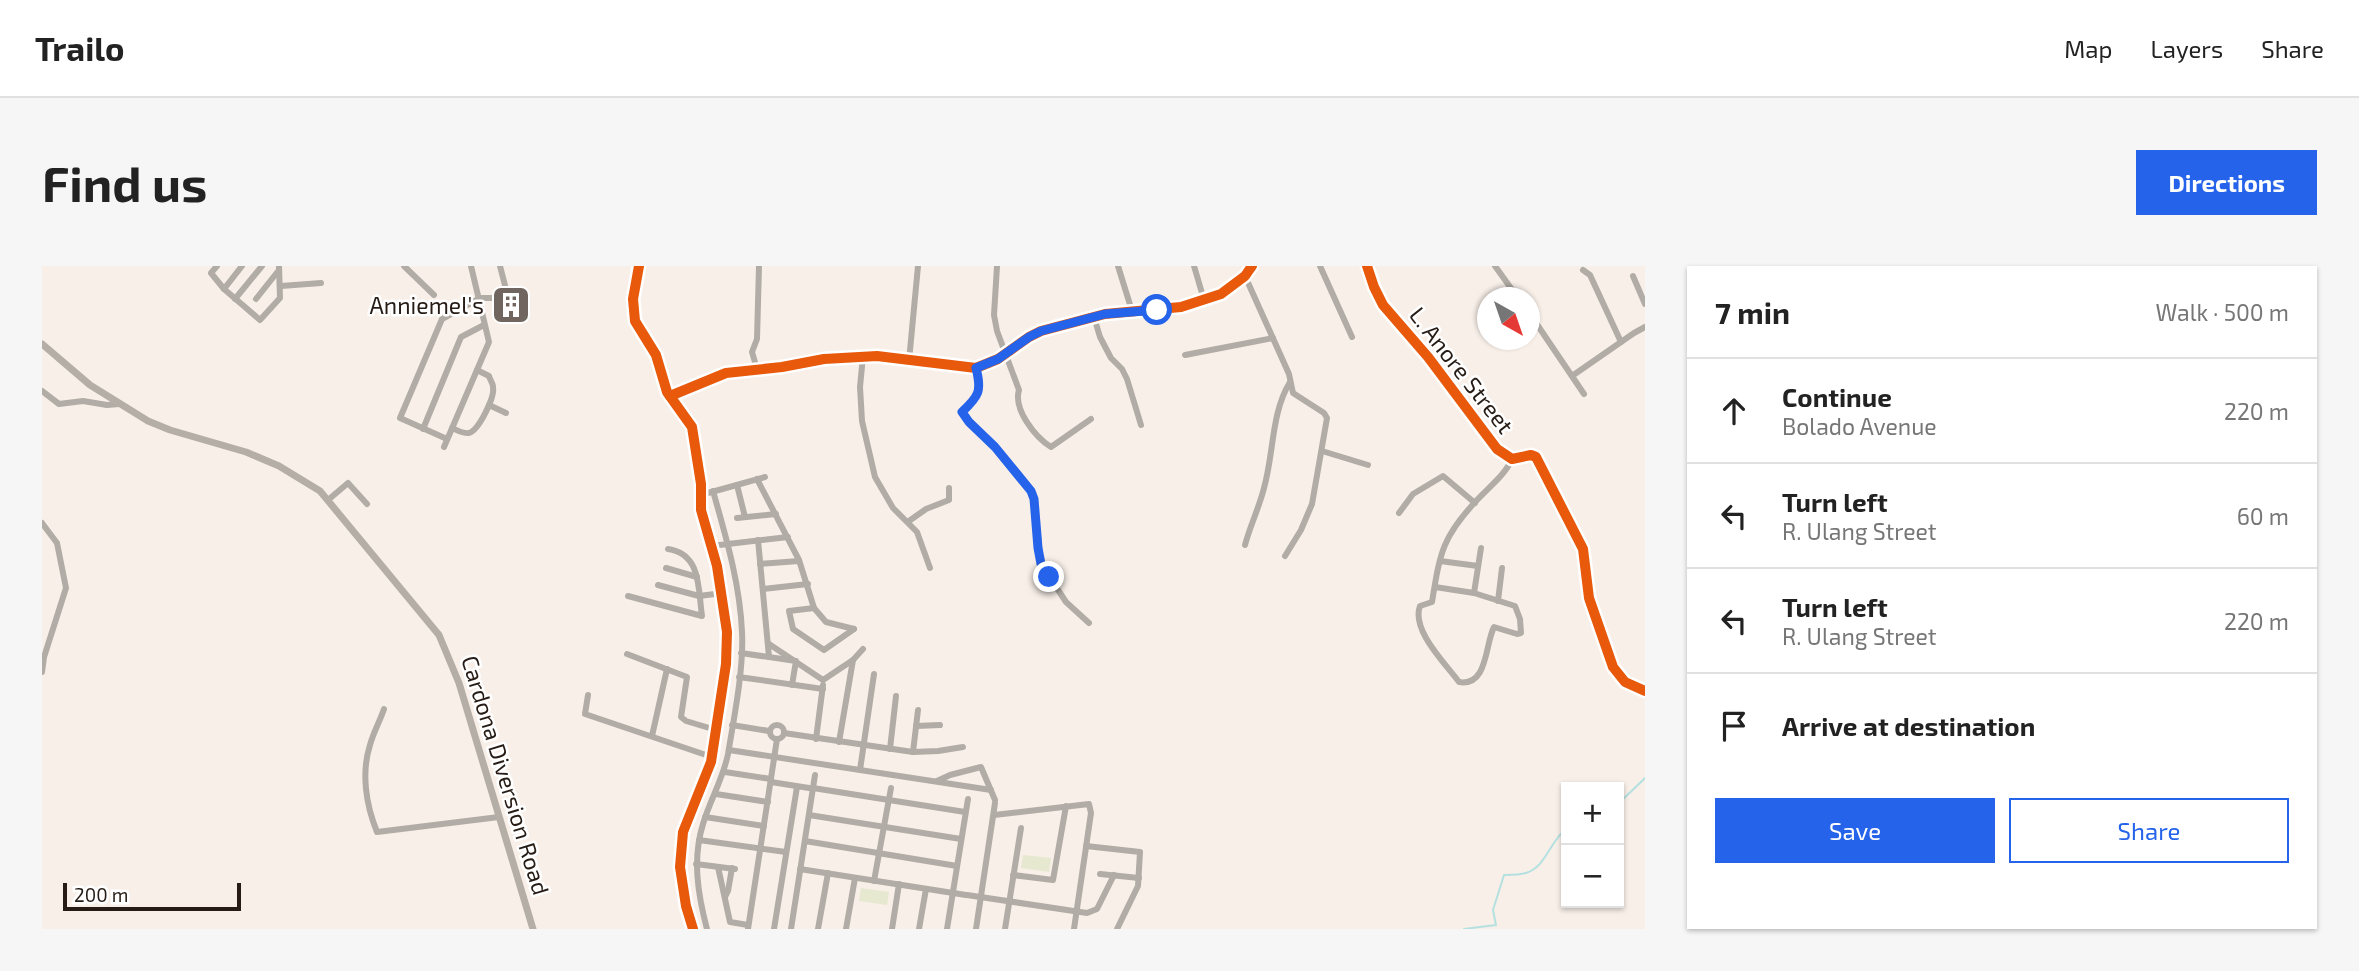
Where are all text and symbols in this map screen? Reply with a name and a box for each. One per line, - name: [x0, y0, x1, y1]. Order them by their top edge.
- text: Trailo: [35, 28, 125, 68]
- text: Map: [2064, 34, 2112, 63]
- text: Layers: [2150, 34, 2223, 63]
- text: Share: [2261, 34, 2324, 63]
- button: Directions: [2136, 150, 2317, 215]
- text: Find us: [42, 153, 207, 212]
- building icon: Anniemel's: [490, 284, 532, 326]
- north arrow: [1477, 287, 1540, 350]
- place label: Anniemel's: [370, 291, 484, 319]
- route start: [1141, 294, 1172, 325]
- text: 7 min: [1715, 294, 1790, 330]
- text: Walk · 500 m: [2156, 298, 2289, 326]
- street label: L. Anore Street: [1404, 301, 1520, 439]
- text: Continue: [1782, 381, 1892, 412]
- icon: ahead: [1715, 392, 1753, 430]
- text: 220 m: [2224, 397, 2289, 425]
- text: Bolado Avenue: [1782, 412, 1937, 440]
- text: Turn left: [1782, 486, 1888, 517]
- icon: left: [1715, 497, 1753, 535]
- text: 60 m: [2237, 502, 2289, 530]
- text: R. Ulang Street: [1782, 517, 1937, 545]
- route end: [1033, 561, 1064, 592]
- text: Turn left: [1782, 591, 1888, 622]
- icon: left: [1715, 602, 1753, 640]
- text: 220 m: [2224, 607, 2289, 635]
- text: R. Ulang Street: [1782, 622, 1937, 650]
- street label: Cardona Diversion Road: [456, 652, 556, 898]
- icon: arrive: [1715, 707, 1753, 745]
- text: Arrive at destination: [1782, 710, 2035, 741]
- map controls: [1561, 782, 1624, 908]
- button: +: [1561, 782, 1624, 845]
- button: Save: [1715, 798, 1995, 863]
- button: Share: [2009, 798, 2289, 863]
- button: −: [1561, 845, 1624, 908]
- scale bar: [63, 880, 242, 912]
- text: 200 m: [74, 883, 128, 906]

